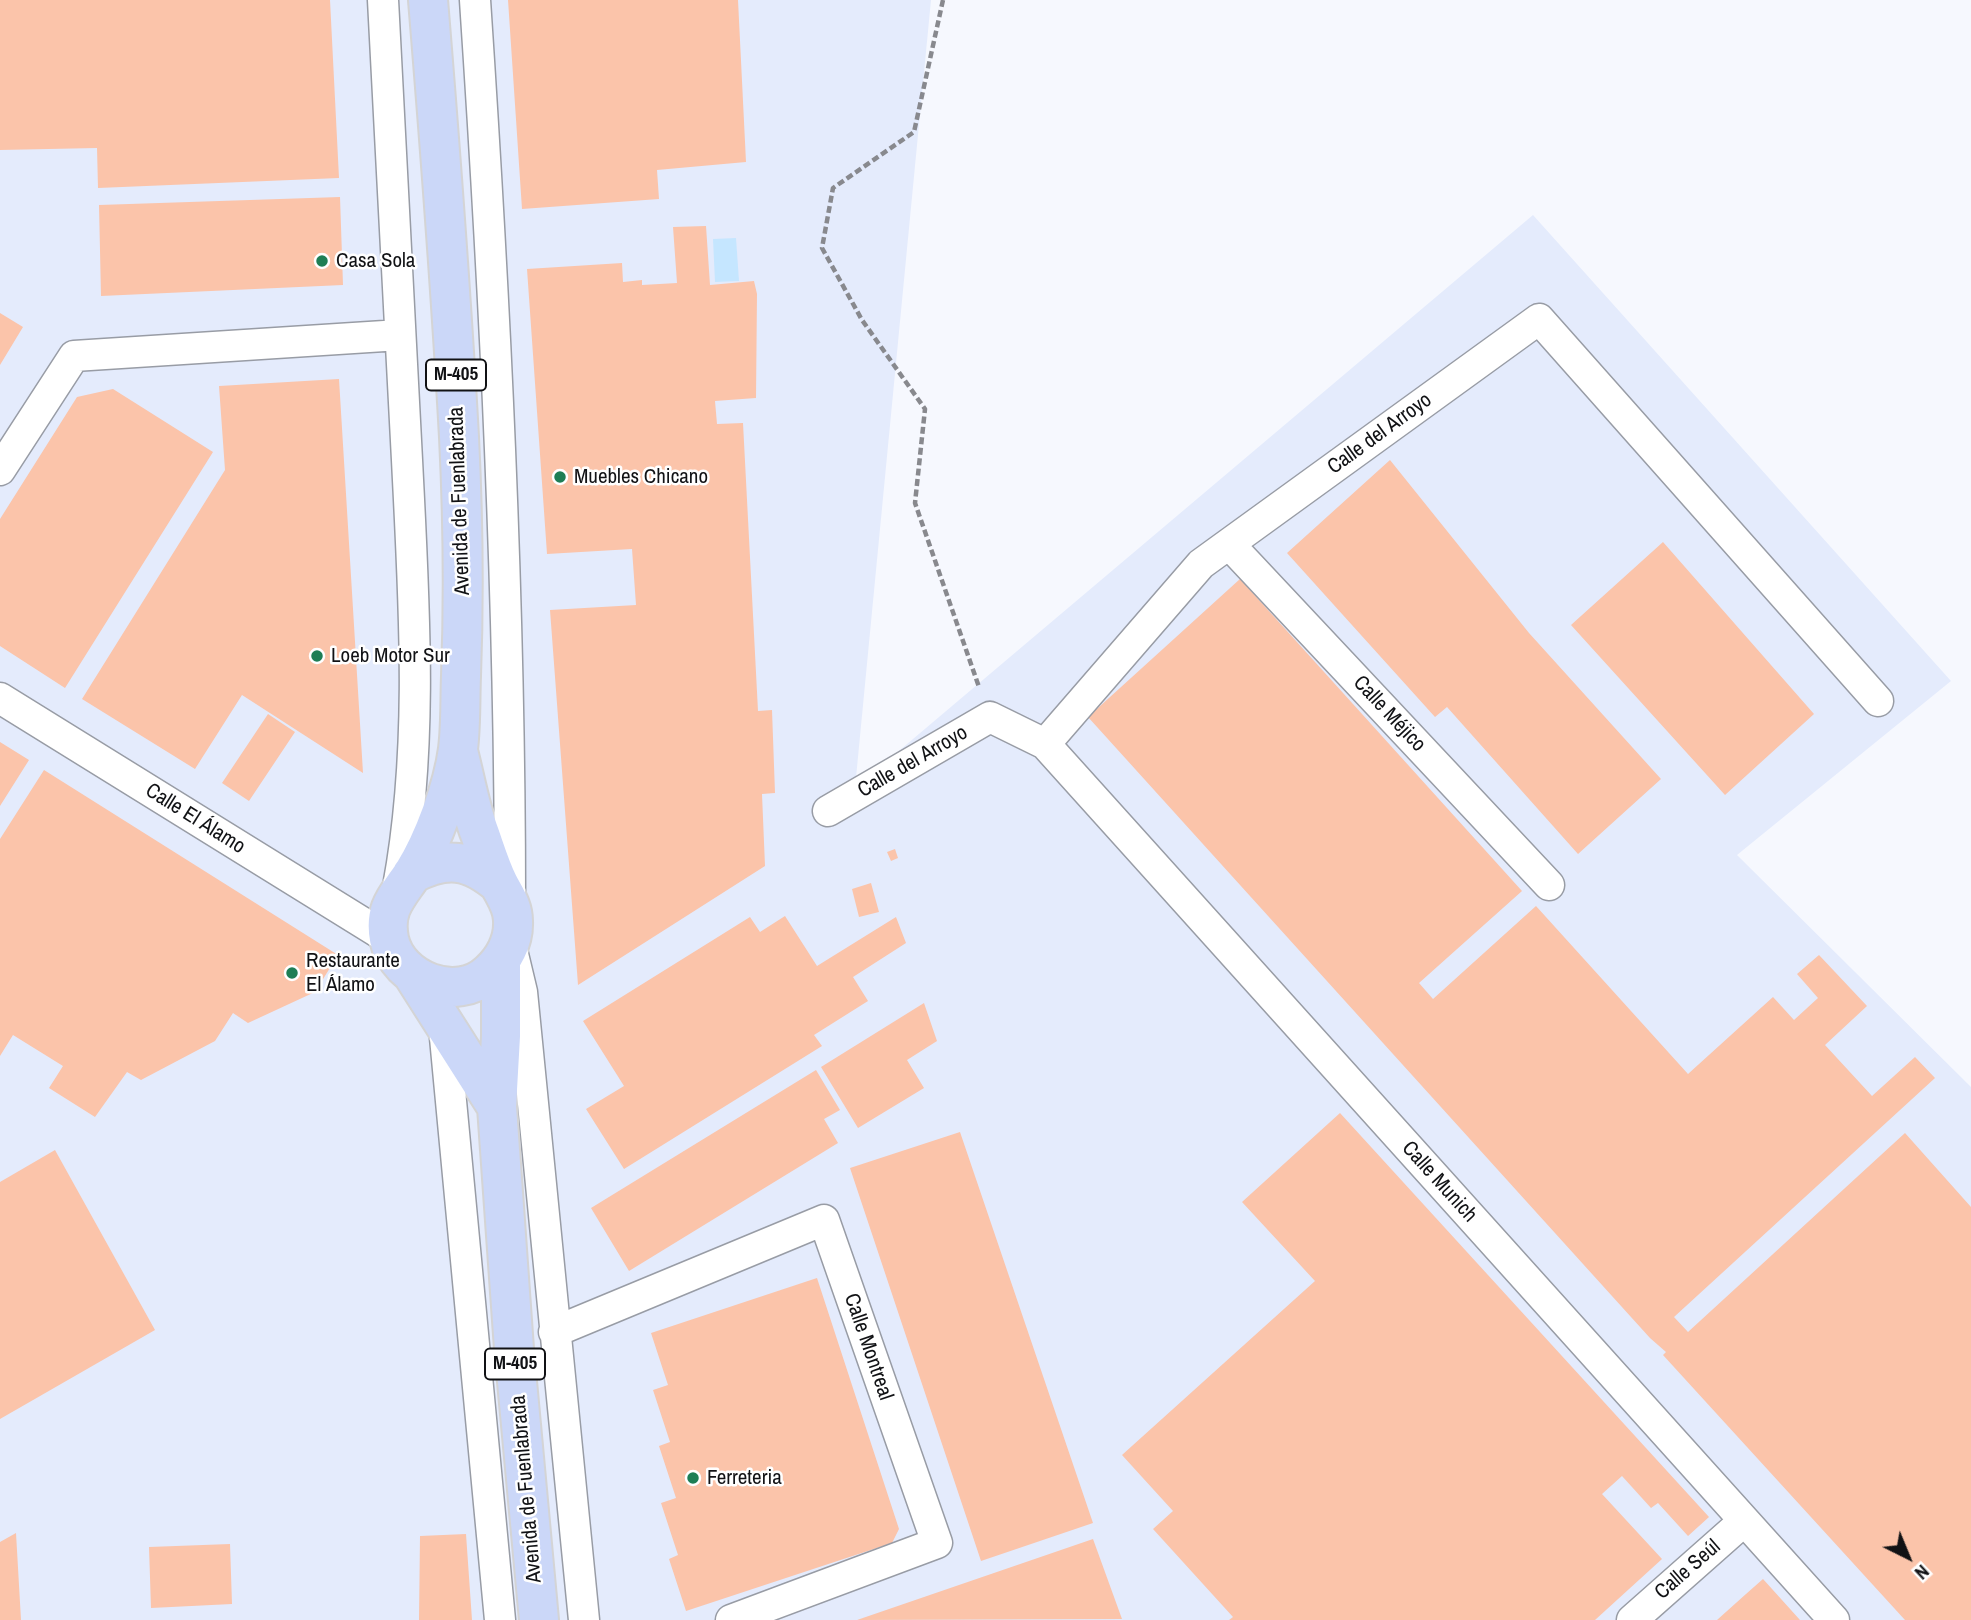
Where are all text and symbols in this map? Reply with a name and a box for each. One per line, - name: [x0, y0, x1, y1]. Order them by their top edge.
- place label: Casa Sola: [336, 248, 415, 274]
- marker: Casa Sola: [314, 253, 330, 269]
- road number: M-405: [426, 360, 486, 390]
- street label: Calle del Arroyo: [1323, 388, 1437, 480]
- street label: Avenida de Fuenlabrada: [444, 406, 476, 596]
- place label: Muebles Chicano: [574, 464, 708, 490]
- marker: Muebles Chicano: [552, 469, 568, 485]
- place label: Loeb Motor Sur: [331, 643, 450, 669]
- marker: Loeb Motor Sur: [309, 648, 325, 664]
- street label: Calle Méjico: [1347, 671, 1431, 757]
- street label: Calle del Arroyo: [854, 720, 972, 804]
- street label: Calle El Álamo: [140, 778, 250, 860]
- place label: Restaurante El Álamo: [306, 948, 400, 998]
- marker: Restaurante El Álamo: [284, 965, 300, 981]
- street label: Calle Munich: [1396, 1136, 1482, 1228]
- street label: Calle Montreal: [838, 1290, 898, 1404]
- road number: M-405: [485, 1348, 545, 1380]
- street label: Avenida de Fuenlabrada: [506, 1394, 548, 1584]
- place label: Ferreteria: [707, 1465, 782, 1491]
- marker: Ferreteria: [685, 1470, 701, 1486]
- north arrow: [1873, 1522, 1943, 1592]
- street label: Calle Seúl: [1650, 1535, 1726, 1605]
- text: N: [1909, 1559, 1935, 1586]

